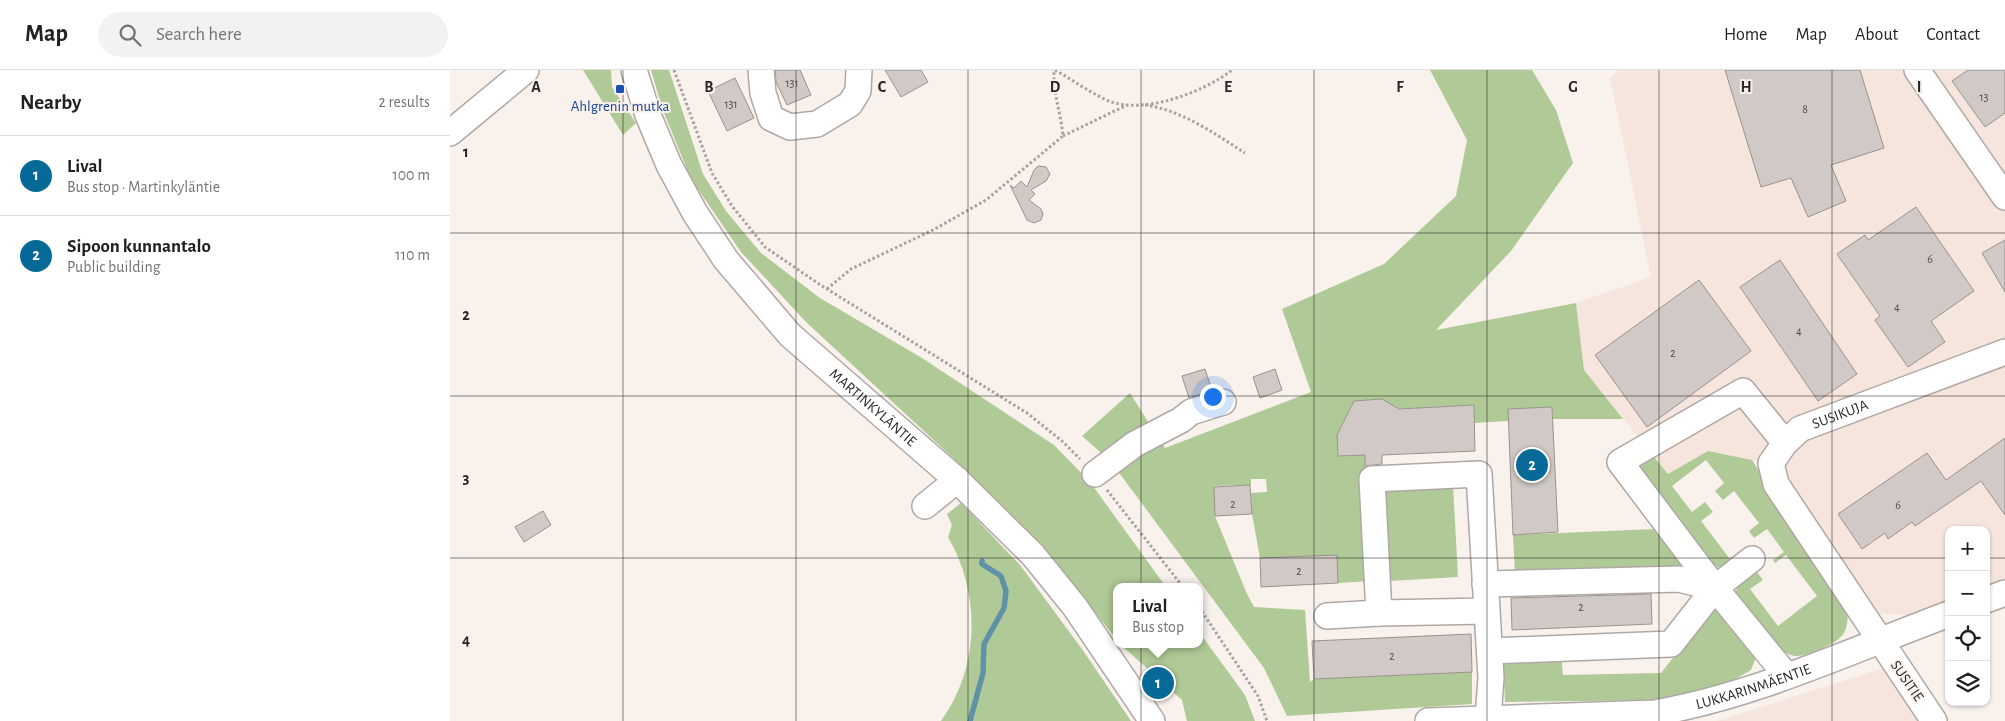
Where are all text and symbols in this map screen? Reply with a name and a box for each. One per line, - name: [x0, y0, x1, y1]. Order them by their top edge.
- search box: [98, 12, 448, 57]
- icon: search: [116, 21, 144, 49]
- text: Map: [25, 22, 68, 46]
- text: Search here: [156, 25, 242, 44]
- text: Home: [1724, 26, 1767, 44]
- text: Map: [1795, 26, 1827, 44]
- text: About: [1855, 26, 1898, 44]
- text: Contact: [1926, 26, 1980, 44]
- house number: 131: [785, 77, 799, 89]
- text: A: [531, 79, 541, 95]
- text: B: [704, 79, 714, 95]
- text: C: [878, 79, 887, 95]
- text: D: [1050, 79, 1061, 95]
- text: E: [1224, 79, 1232, 95]
- text: F: [1396, 79, 1404, 95]
- text: G: [1568, 79, 1578, 95]
- text: H: [1740, 79, 1752, 95]
- text: I: [1917, 79, 1921, 95]
- marker: Ahlgrenin mutka: [614, 83, 626, 95]
- house number: 13: [1979, 91, 1989, 103]
- text: Nearby: [20, 92, 81, 113]
- text: 2 results: [378, 94, 430, 110]
- house number: 131: [724, 98, 738, 110]
- place label: Ahlgrenin mutka: [571, 99, 669, 114]
- house number: 8: [1802, 103, 1808, 115]
- text: 1: [463, 144, 469, 160]
- text: Lival: [67, 157, 103, 176]
- text: 1: [33, 167, 39, 183]
- text: 100 m: [392, 167, 430, 183]
- text: Bus stop · Martinkyläntie: [67, 179, 220, 195]
- text: Sipoon kunnantalo: [67, 237, 211, 256]
- text: 2: [32, 247, 40, 263]
- text: 110 m: [395, 247, 430, 263]
- house number: 6: [1927, 253, 1933, 265]
- text: Public building: [67, 259, 161, 275]
- house number: 4: [1894, 301, 1900, 313]
- text: 2: [462, 307, 470, 323]
- house number: 4: [1796, 325, 1802, 337]
- house number: 2: [1670, 347, 1676, 359]
- street label: MARTINKYLÄNTIE: [827, 366, 919, 449]
- your location: [1200, 384, 1226, 410]
- street label: SUSIKUJA: [1810, 397, 1870, 431]
- pin: 2: [1516, 446, 1548, 484]
- text: 3: [463, 470, 470, 486]
- house number: 2: [1230, 498, 1236, 510]
- house number: 6: [1895, 499, 1901, 511]
- map controls: [1945, 526, 1990, 706]
- button: +: [1945, 526, 1990, 571]
- house number: 2: [1296, 565, 1302, 577]
- button: −: [1945, 571, 1990, 616]
- popup: [1113, 583, 1203, 648]
- text: Lival: [1132, 597, 1167, 616]
- house number: 2: [1578, 601, 1584, 613]
- button: locate: [1945, 616, 1990, 661]
- text: Bus stop: [1132, 619, 1184, 635]
- text: 4: [462, 632, 470, 648]
- house number: 2: [1389, 650, 1395, 662]
- street label: SUSITIE: [1888, 658, 1926, 704]
- street label: LUKKARINMÄENTIE: [1694, 661, 1813, 712]
- button: layers: [1945, 661, 1990, 706]
- pin: 1: [1142, 664, 1174, 702]

